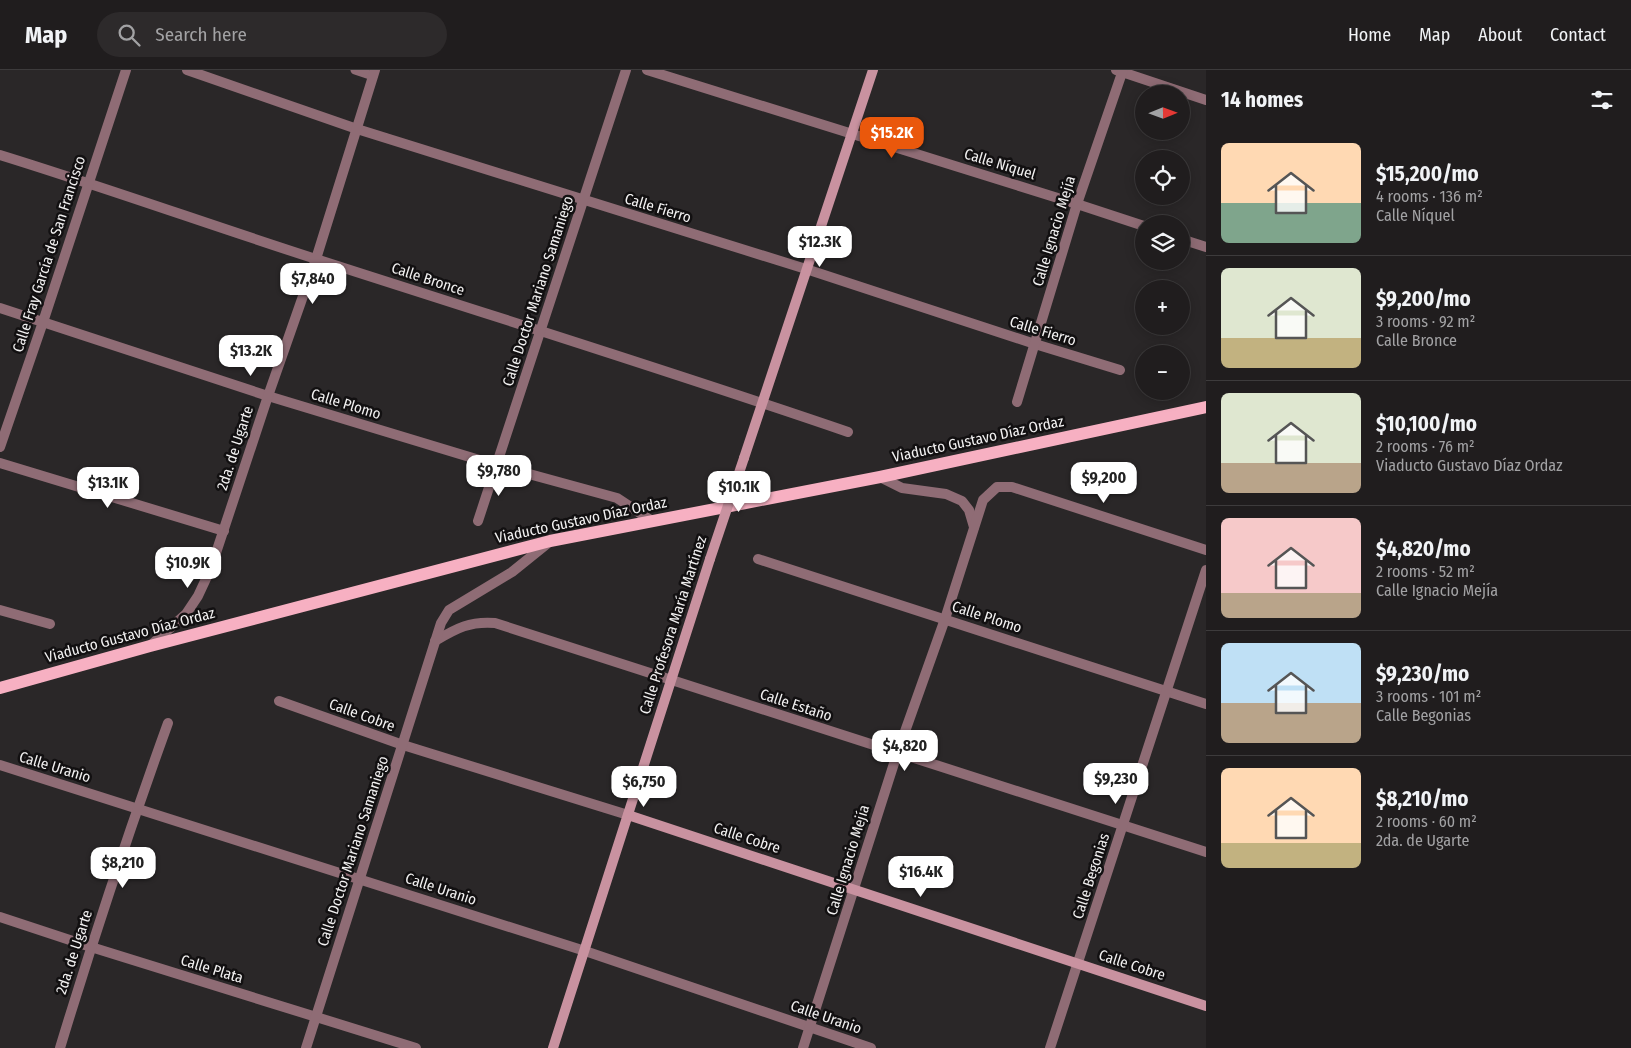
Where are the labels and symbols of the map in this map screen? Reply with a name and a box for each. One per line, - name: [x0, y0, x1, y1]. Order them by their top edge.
- north arrow: [1135, 85, 1190, 140]
- pin: $15.2K: [851, 116, 933, 159]
- street label: Calle Níquel: [962, 145, 1038, 183]
- street label: Calle Fray García de San Francisco: [9, 153, 89, 354]
- street label: Calle Ignacio Mejía: [1029, 174, 1079, 288]
- street label: Calle Fierro: [623, 189, 694, 227]
- street label: Calle Doctor Mariano Samaniego: [499, 193, 577, 388]
- pin: $12.3K: [779, 226, 861, 268]
- street label: Calle Bronce: [389, 259, 467, 299]
- pin: $7,840: [272, 262, 354, 305]
- street label: Calle Fierro: [1008, 312, 1079, 350]
- pin: $13.2K: [210, 334, 292, 377]
- street label: Calle Plomo: [309, 385, 383, 423]
- street label: 2da. de Ugarte: [213, 404, 257, 492]
- street label: Viaducto Gustavo Díaz Ordaz: [891, 412, 1065, 466]
- pin: $9,780: [458, 454, 540, 497]
- pin: $9,200: [1063, 462, 1145, 504]
- pin: $13.1K: [67, 466, 149, 509]
- pin: $10.1K: [698, 470, 780, 513]
- street label: Viaducto Gustavo Díaz Ordaz: [494, 493, 668, 547]
- street label: Calle Profesora María Martínez: [636, 533, 710, 716]
- pin: $10.9K: [147, 546, 229, 589]
- street label: Calle Plomo: [950, 597, 1024, 637]
- street label: Viaducto Gustavo Díaz Ordaz: [43, 604, 217, 666]
- street label: Calle Estaño: [758, 685, 834, 725]
- street label: Calle Cobre: [327, 695, 397, 735]
- pin: $4,820: [864, 730, 946, 772]
- street label: Calle Uranio: [17, 748, 93, 786]
- street label: Calle Doctor Mariano Samaniego: [314, 753, 392, 948]
- pin: $9,230: [1075, 762, 1157, 805]
- pin: $6,750: [603, 766, 685, 808]
- street label: Calle Ignacio Mejía: [823, 803, 873, 917]
- street label: Calle Cobre: [711, 819, 783, 857]
- street label: Calle Begonias: [1069, 831, 1113, 921]
- pin: $8,210: [82, 846, 164, 889]
- pin: $16.4K: [880, 856, 962, 898]
- street label: Calle Uranio: [403, 869, 479, 909]
- street label: 2da. de Ugarte: [52, 908, 96, 996]
- street label: Calle Cobre: [1096, 946, 1168, 984]
- street label: Calle Plata: [179, 951, 245, 987]
- street label: Calle Uranio: [788, 996, 864, 1038]

